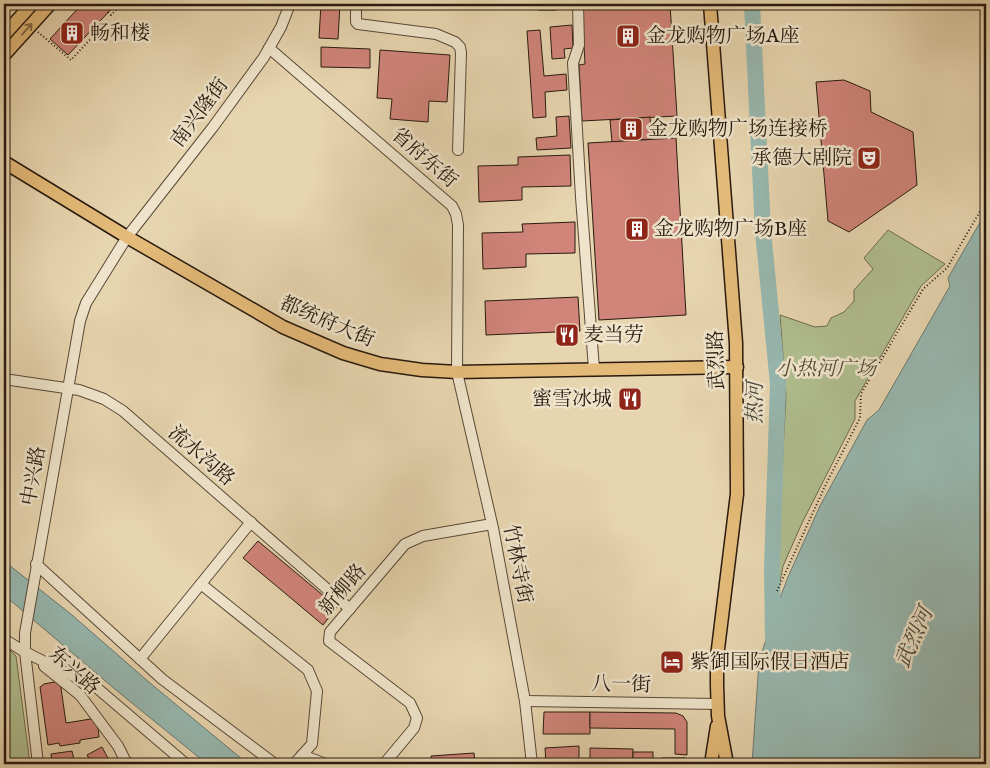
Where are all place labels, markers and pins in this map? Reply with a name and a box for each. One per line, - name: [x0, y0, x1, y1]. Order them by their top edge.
- building icon: 畅和楼: [59, 20, 85, 46]
- place label: 畅和楼: [90, 21, 150, 46]
- building icon: 金龙购物广场A座: [615, 23, 641, 49]
- place label: 金龙购物广场A座: [646, 24, 800, 49]
- building icon: 金龙购物广场连接桥: [618, 116, 644, 142]
- place label: 金龙购物广场连接桥: [648, 117, 828, 142]
- theatre icon: 承德大剧院: [856, 145, 882, 171]
- place label: 承德大剧院: [752, 146, 852, 171]
- building icon: 金龙购物广场B座: [624, 216, 650, 242]
- place label: 金龙购物广场B座: [654, 217, 807, 242]
- restaurant icon: 麦当劳: [554, 322, 580, 348]
- place label: 麦当劳: [584, 323, 644, 348]
- restaurant icon: 蜜雪冰城: [617, 386, 643, 412]
- place label: 蜜雪冰城: [532, 387, 612, 412]
- hotel icon: 紫御国际假日酒店: [659, 649, 685, 675]
- place label: 紫御国际假日酒店: [690, 650, 850, 675]

